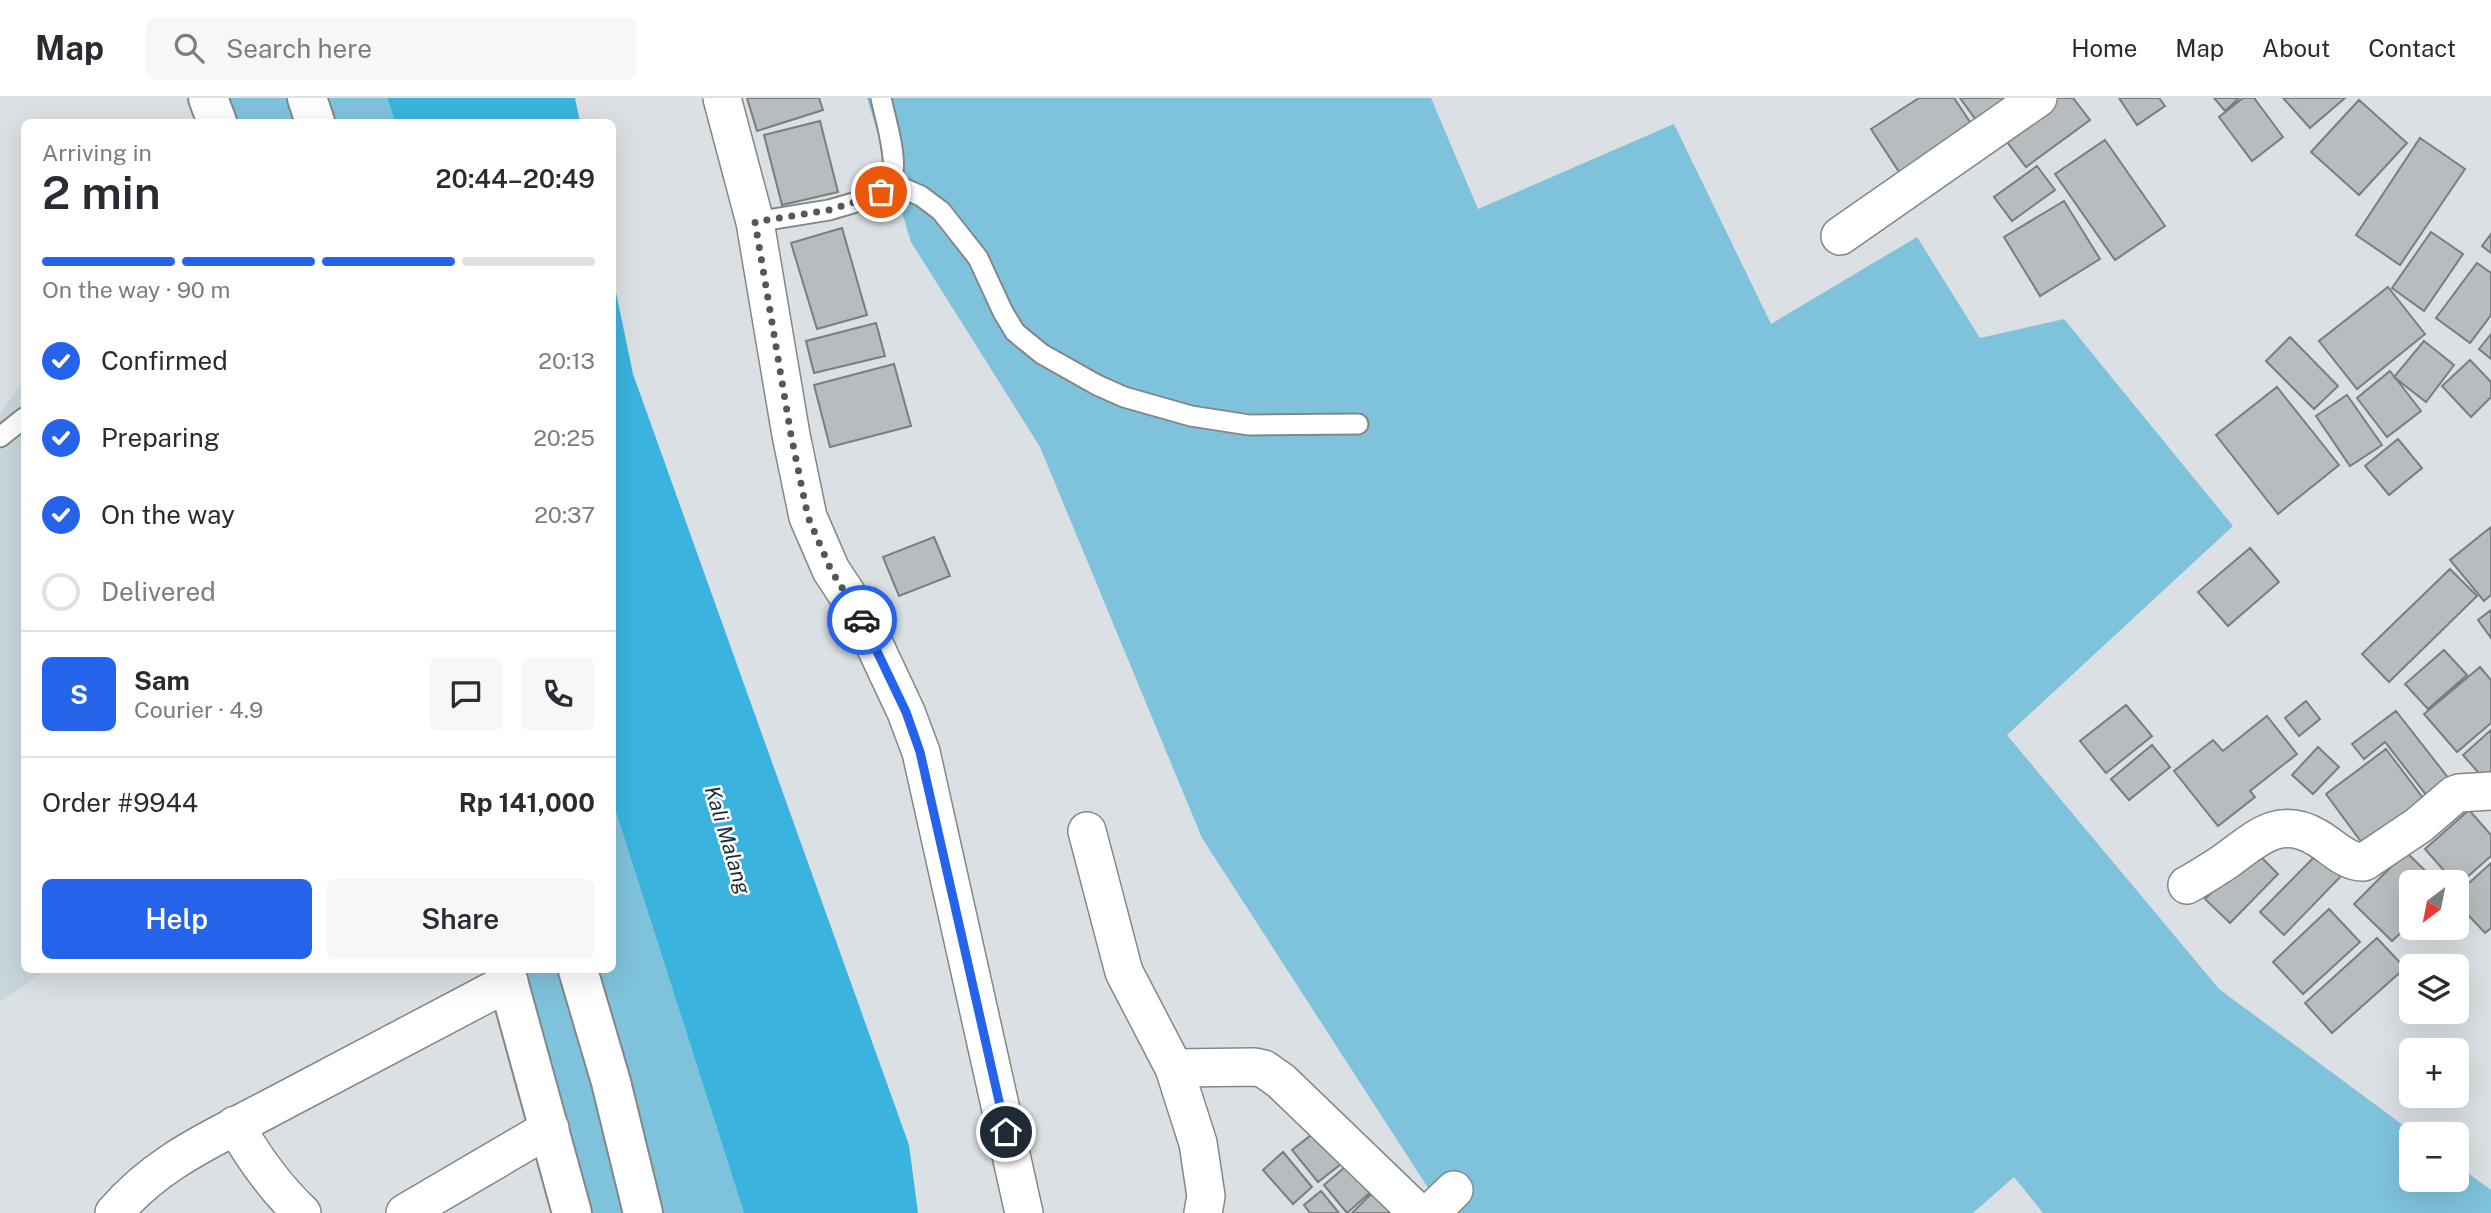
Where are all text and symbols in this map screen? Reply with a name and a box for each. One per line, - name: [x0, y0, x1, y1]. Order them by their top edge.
- search box: [146, 17, 636, 80]
- text: Map: [35, 29, 104, 67]
- icon: search: [170, 29, 208, 67]
- text: Search here: [226, 33, 372, 64]
- text: Home: [2071, 34, 2137, 62]
- text: Map: [2175, 34, 2224, 62]
- text: About: [2262, 34, 2330, 62]
- text: Contact: [2368, 34, 2456, 62]
- text: Arriving in: [42, 139, 152, 166]
- pin: [851, 162, 911, 222]
- text: 20:44–20:49: [436, 163, 595, 194]
- text: 2 min: [42, 165, 161, 219]
- icon: bag: [862, 173, 900, 211]
- text: On the way · 90 m: [42, 276, 230, 303]
- icon: check: [42, 342, 80, 380]
- text: Confirmed: [101, 345, 228, 376]
- text: 20:13: [538, 347, 595, 374]
- icon: check: [42, 419, 80, 457]
- text: Preparing: [101, 422, 220, 453]
- text: 20:25: [533, 424, 595, 451]
- icon: check: [42, 496, 80, 534]
- text: On the way: [101, 499, 235, 530]
- text: 20:37: [534, 501, 595, 528]
- text: Delivered: [101, 576, 216, 607]
- courier: [827, 585, 897, 655]
- icon: car: [843, 601, 881, 639]
- button: chat: [429, 657, 503, 731]
- button: phone: [521, 657, 595, 731]
- text: Sam: [134, 665, 190, 696]
- text: S: [70, 679, 88, 710]
- text: Courier · 4.9: [134, 696, 263, 723]
- water label: Kali Malang: [700, 783, 756, 898]
- text: Order #9944: [42, 787, 198, 818]
- text: Rp 141,000: [459, 787, 595, 818]
- north arrow: [2399, 870, 2469, 940]
- map controls: [2399, 870, 2469, 1192]
- button: Help: [42, 879, 312, 959]
- button: Share: [326, 879, 595, 959]
- button: layers: [2399, 954, 2469, 1024]
- button: +: [2399, 1038, 2469, 1108]
- pin: [976, 1102, 1036, 1162]
- icon: home: [987, 1113, 1025, 1151]
- button: −: [2399, 1122, 2469, 1192]

